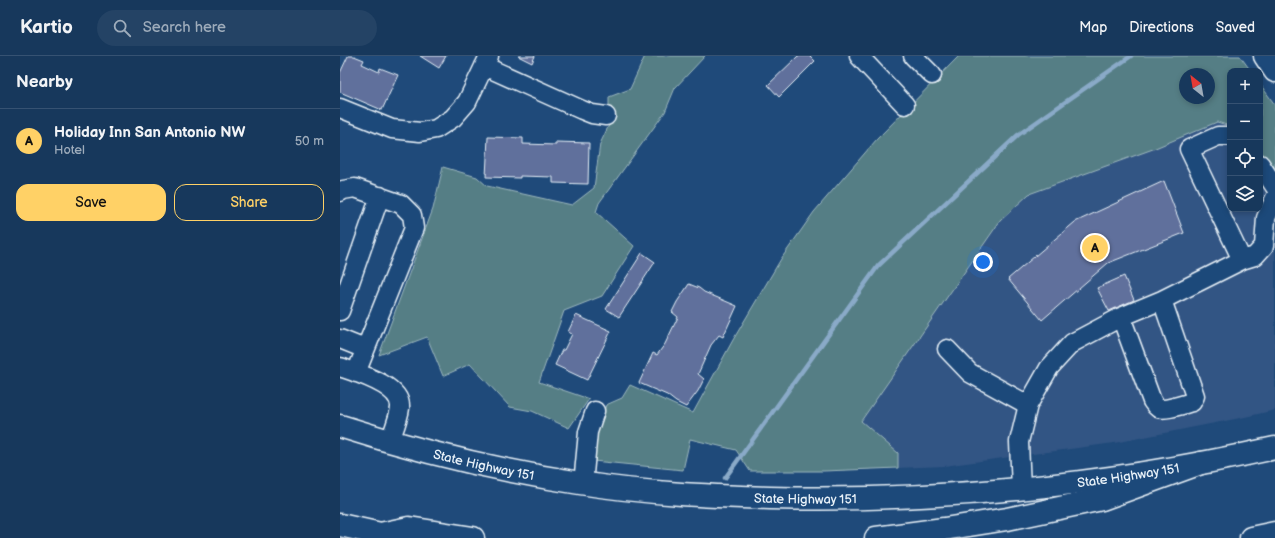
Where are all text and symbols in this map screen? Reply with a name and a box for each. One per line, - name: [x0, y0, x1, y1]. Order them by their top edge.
- search box: [97, 10, 377, 46]
- text: Kartio: [20, 16, 73, 39]
- icon: search: [111, 17, 133, 39]
- text: Search here: [143, 18, 226, 37]
- text: Map: [1079, 19, 1107, 36]
- text: Directions: [1129, 19, 1194, 36]
- text: Saved: [1216, 19, 1255, 36]
- north arrow: [1179, 68, 1215, 104]
- map controls: [1227, 68, 1263, 212]
- button: +: [1227, 68, 1263, 104]
- text: Nearby: [16, 72, 73, 92]
- button: −: [1227, 104, 1263, 140]
- text: Holiday Inn San Antonio NW: [54, 123, 245, 142]
- text: A: [25, 133, 33, 149]
- text: 50 m: [295, 133, 324, 149]
- button: locate: [1227, 140, 1263, 176]
- text: Hotel: [54, 142, 85, 158]
- button: layers: [1227, 176, 1263, 212]
- button: Save: [16, 184, 166, 221]
- button: Share: [174, 184, 324, 221]
- pin: A: [1082, 233, 1108, 263]
- your location: [973, 252, 993, 272]
- street label: State Highway 151: [431, 446, 535, 484]
- street label: State Highway 151: [1076, 460, 1181, 491]
- street label: State Highway 151: [754, 490, 857, 508]

